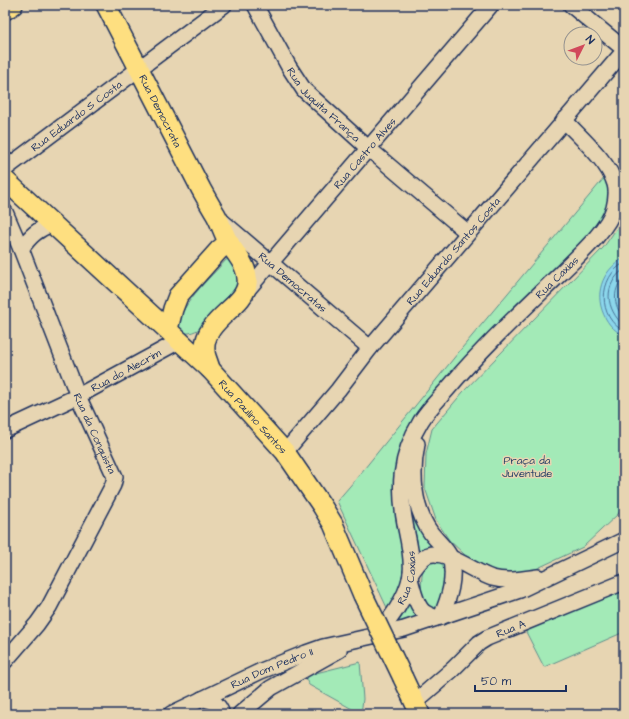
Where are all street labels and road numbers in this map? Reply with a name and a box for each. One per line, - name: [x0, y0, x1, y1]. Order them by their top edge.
- street label: Rua Juquita França: [284, 64, 364, 145]
- street label: Rua Democrata: [136, 72, 186, 150]
- street label: Rua Eduardo S Costa: [28, 76, 125, 155]
- street label: Rua Castro Alves: [330, 114, 400, 192]
- street label: Rua Eduardo Santos Costa: [403, 194, 504, 308]
- street label: Rua Democratas: [256, 249, 331, 316]
- street label: Rua Caxias: [532, 252, 582, 302]
- street label: Rua do Alecrim: [88, 345, 164, 395]
- street label: Rua Paulino Santos: [215, 376, 291, 457]
- street label: Rua da Conquista: [70, 391, 120, 476]
- street label: Rua Caxias: [393, 550, 419, 607]
- street label: Rua A: [494, 616, 528, 641]
- street label: Rua Dom Pedro II: [228, 643, 315, 692]

